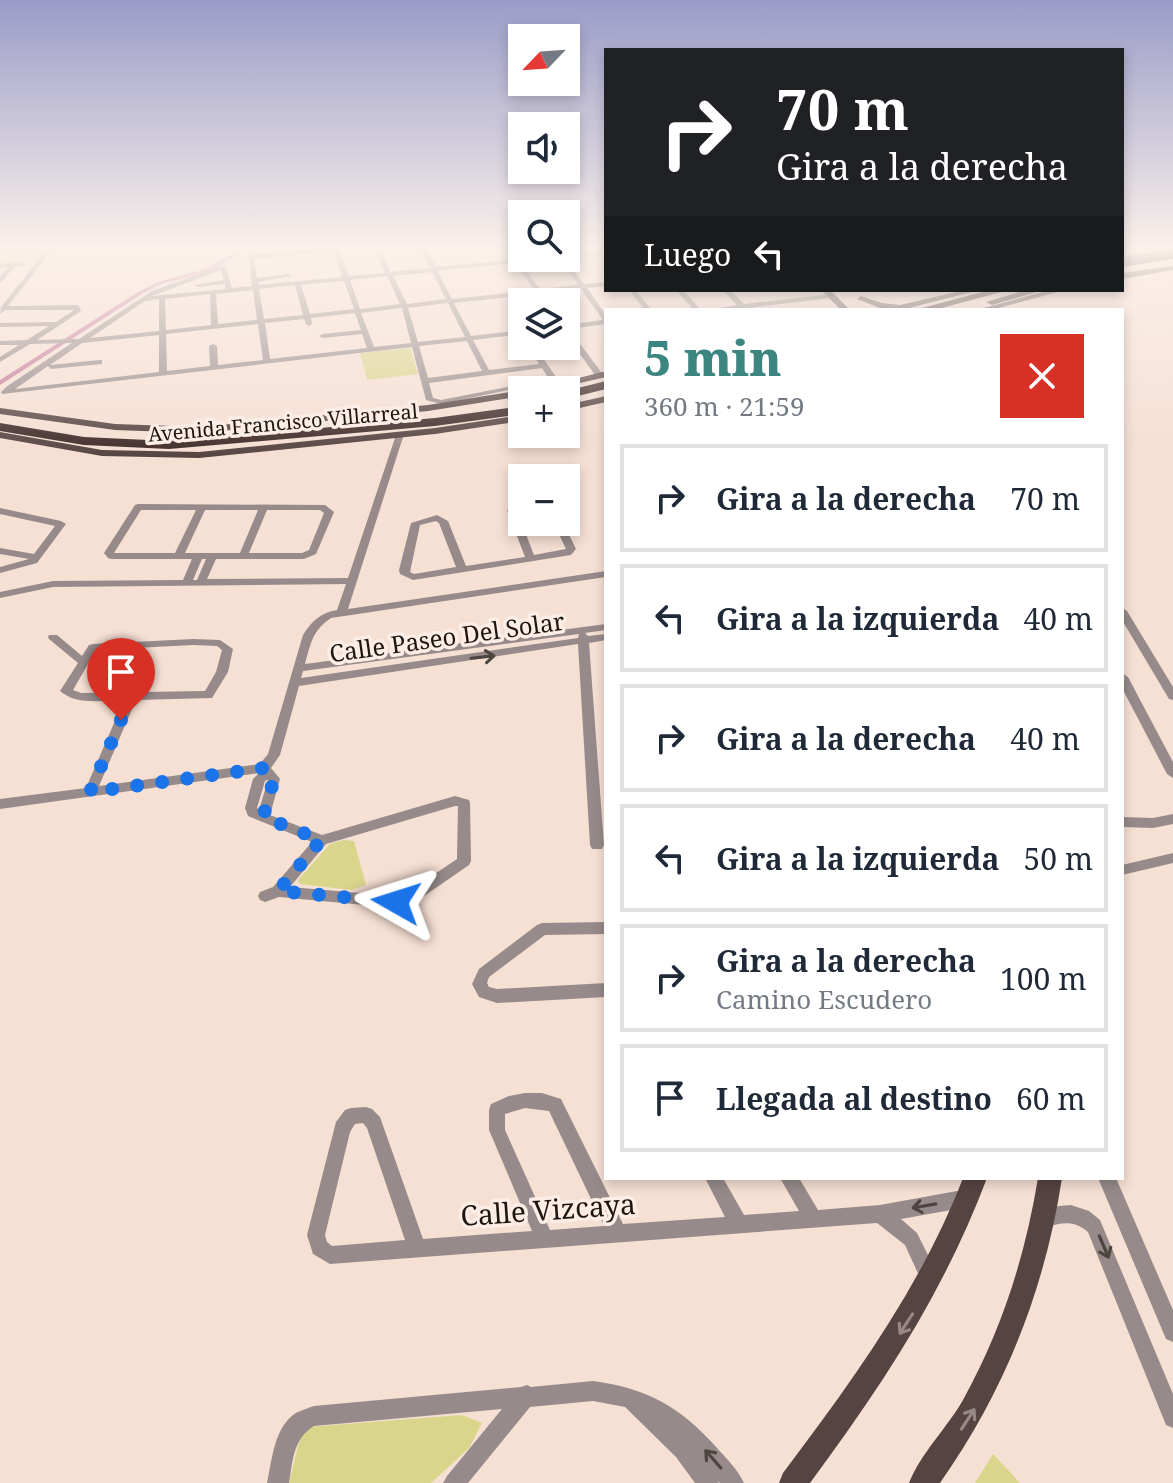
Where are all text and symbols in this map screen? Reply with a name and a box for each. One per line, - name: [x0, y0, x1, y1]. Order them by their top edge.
- north arrow: [508, 24, 580, 96]
- map controls: [508, 24, 580, 536]
- text: 70 m: [776, 70, 909, 146]
- icon: right: [644, 80, 748, 184]
- button: sound: [508, 112, 580, 184]
- text: Gira a la derecha: [776, 142, 1068, 191]
- button: search: [508, 200, 580, 272]
- icon: left: [747, 232, 791, 276]
- text: Luego: [644, 234, 731, 275]
- button: layers: [508, 288, 580, 360]
- text: 5 min: [644, 325, 782, 390]
- button: close: [1000, 334, 1084, 418]
- button: +: [508, 376, 580, 448]
- text: 360 m · 21:59: [644, 388, 805, 424]
- street label: Avenida Francisco Villarreal: [147, 397, 419, 448]
- button: −: [508, 464, 580, 536]
- icon: right: [648, 476, 692, 520]
- text: Gira a la derecha: [716, 478, 976, 519]
- text: 70 m: [1010, 478, 1080, 519]
- icon: left: [648, 596, 692, 640]
- text: Gira a la izquierda: [716, 598, 999, 639]
- text: 40 m: [1023, 598, 1093, 639]
- street label: Calle Paseo Del Solar: [327, 604, 566, 669]
- pin: [87, 638, 155, 720]
- one-way arrow: [469, 649, 496, 664]
- icon: arrive: [99, 650, 143, 694]
- icon: right: [648, 716, 692, 760]
- text: Gira a la derecha: [716, 718, 976, 759]
- text: 40 m: [1010, 718, 1080, 759]
- icon: left: [648, 836, 692, 880]
- text: Gira a la izquierda: [716, 838, 999, 879]
- text: 50 m: [1023, 838, 1093, 879]
- position arrow: [354, 860, 438, 944]
- text: Gira a la derecha: [716, 940, 976, 981]
- icon: right: [648, 956, 692, 1000]
- text: 100 m: [1000, 958, 1086, 999]
- text: Camino Escudero: [716, 981, 932, 1017]
- icon: arrive: [648, 1076, 692, 1120]
- text: Llegada al destino: [716, 1078, 992, 1119]
- text: 60 m: [1016, 1078, 1086, 1119]
- street label: Calle Vizcaya: [459, 1184, 637, 1234]
- one-way arrow: [912, 1199, 937, 1214]
- one-way arrow: [1098, 1234, 1113, 1259]
- one-way arrow: [898, 1313, 915, 1335]
- one-way arrow: [960, 1408, 976, 1431]
- one-way arrow: [704, 1450, 722, 1470]

